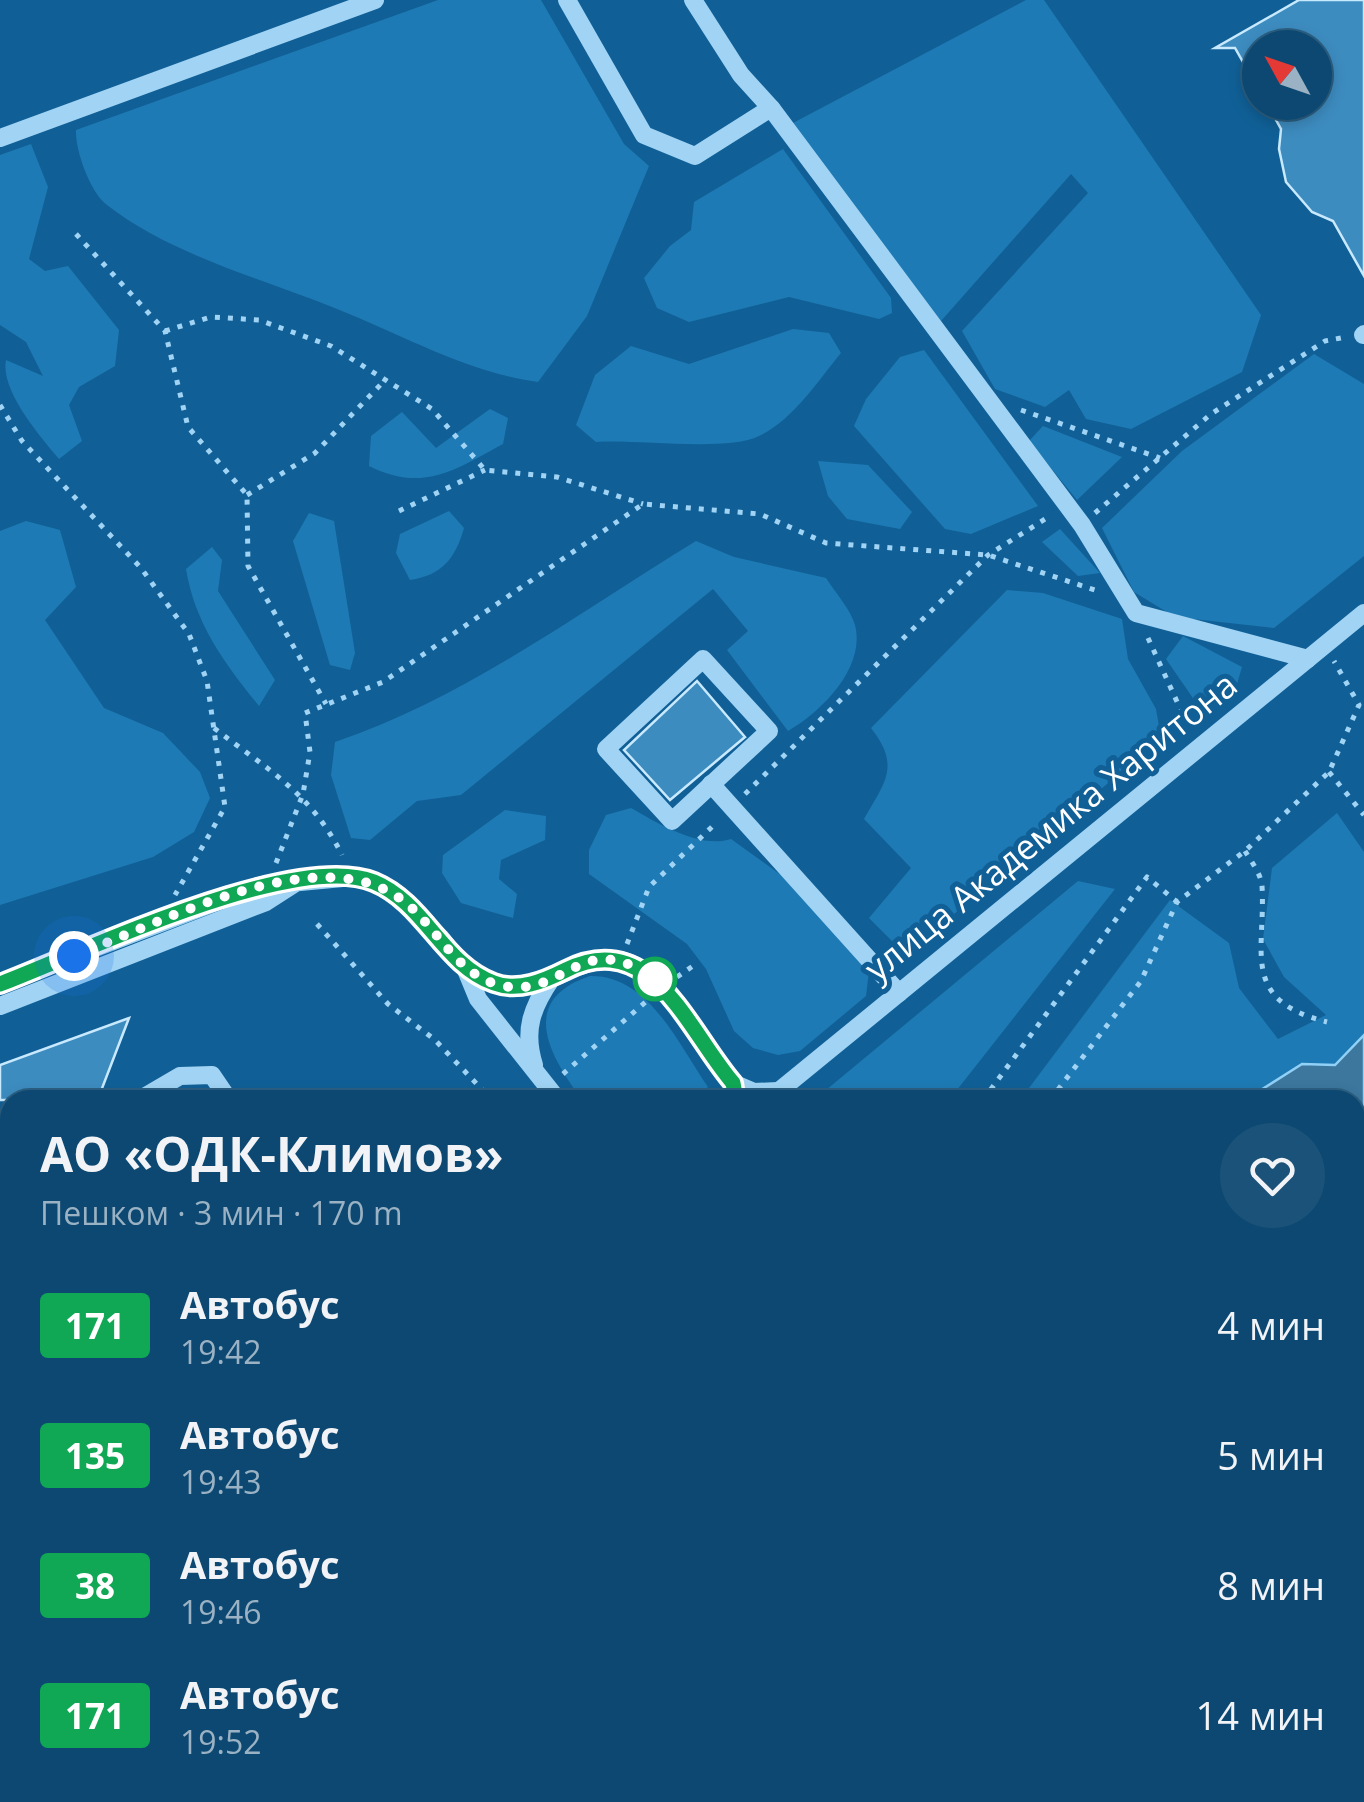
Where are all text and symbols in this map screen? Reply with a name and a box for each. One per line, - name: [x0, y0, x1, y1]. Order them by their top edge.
- north arrow: [1242, 30, 1332, 120]
- map controls: [1242, 30, 1332, 120]
- street label: улица Академика Харитона: [854, 661, 1246, 991]
- your location: [49, 931, 99, 981]
- unlabelled marker: [634, 958, 676, 1000]
- text: АО «ОДК-Климов»: [40, 1121, 504, 1186]
- button: heart: [1220, 1123, 1325, 1228]
- text: Пешком · 3 мин · 170 m: [40, 1191, 403, 1234]
- text: Автобус: [180, 1278, 339, 1330]
- text: 4 мин: [1217, 1299, 1325, 1351]
- text: 171: [65, 1302, 125, 1349]
- text: 19:42: [180, 1330, 262, 1373]
- text: Автобус: [180, 1408, 339, 1460]
- text: 5 мин: [1217, 1429, 1325, 1481]
- text: 135: [65, 1432, 125, 1479]
- text: 19:43: [180, 1460, 262, 1503]
- text: Автобус: [180, 1538, 339, 1590]
- text: 8 мин: [1217, 1559, 1325, 1611]
- text: 38: [75, 1562, 115, 1609]
- text: 19:46: [180, 1590, 262, 1633]
- text: Автобус: [180, 1668, 339, 1720]
- text: 14 мин: [1196, 1689, 1325, 1741]
- text: 171: [65, 1692, 125, 1739]
- text: 19:52: [180, 1720, 262, 1763]

